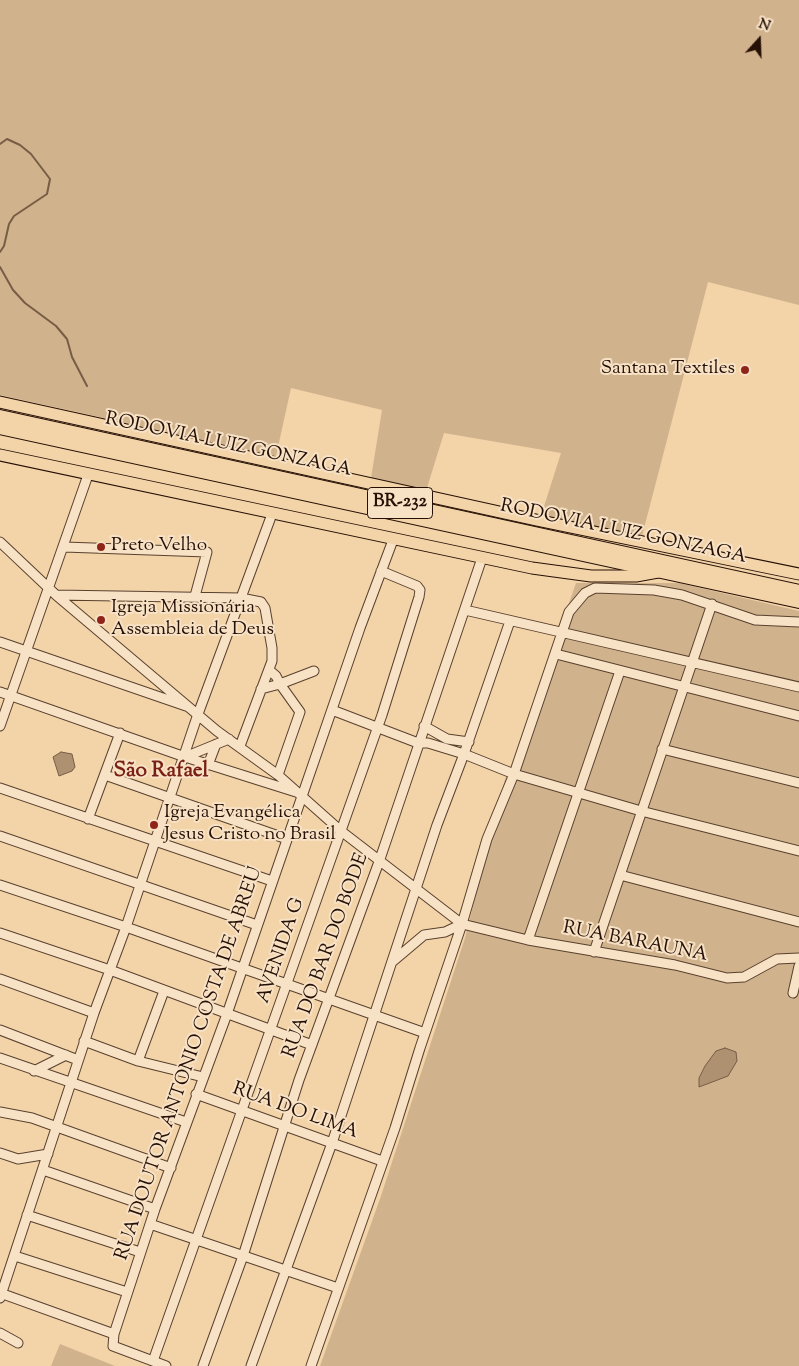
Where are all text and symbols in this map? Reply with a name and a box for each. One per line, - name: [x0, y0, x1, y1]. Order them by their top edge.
- north arrow: [734, 15, 784, 65]
- text: N: [755, 15, 773, 37]
- place label: Santana Textiles: [601, 359, 735, 381]
- marker: Santana Textiles: [739, 364, 751, 376]
- street label: RODOVIA LUIZ GONZAGA: [103, 409, 353, 483]
- road number: BR-232: [368, 488, 432, 518]
- street label: RODOVIA LUIZ GONZAGA: [498, 496, 748, 570]
- place label: Preto Velho: [111, 536, 207, 558]
- marker: Preto Velho: [95, 541, 107, 553]
- place label: Igreja Missionária Assembleia de Deus: [111, 598, 274, 642]
- marker: Igreja Missionária Assembleia de Deus: [95, 614, 107, 626]
- district label: São Rafael: [114, 759, 208, 785]
- place label: Igreja Evangélica Jesus Cristo no Brasil: [164, 803, 336, 847]
- marker: Igreja Evangélica Jesus Cristo no Brasil: [148, 819, 160, 831]
- street label: RUA DO BAR DO BODE: [279, 851, 375, 1061]
- street label: RUA DOUTOR ANTONIO COSTA DE ABREU: [112, 864, 268, 1264]
- street label: AVENIDA G: [253, 895, 311, 1007]
- street label: RUA BARAUNA: [561, 918, 709, 968]
- street label: RUA DO LIMA: [229, 1079, 361, 1145]

